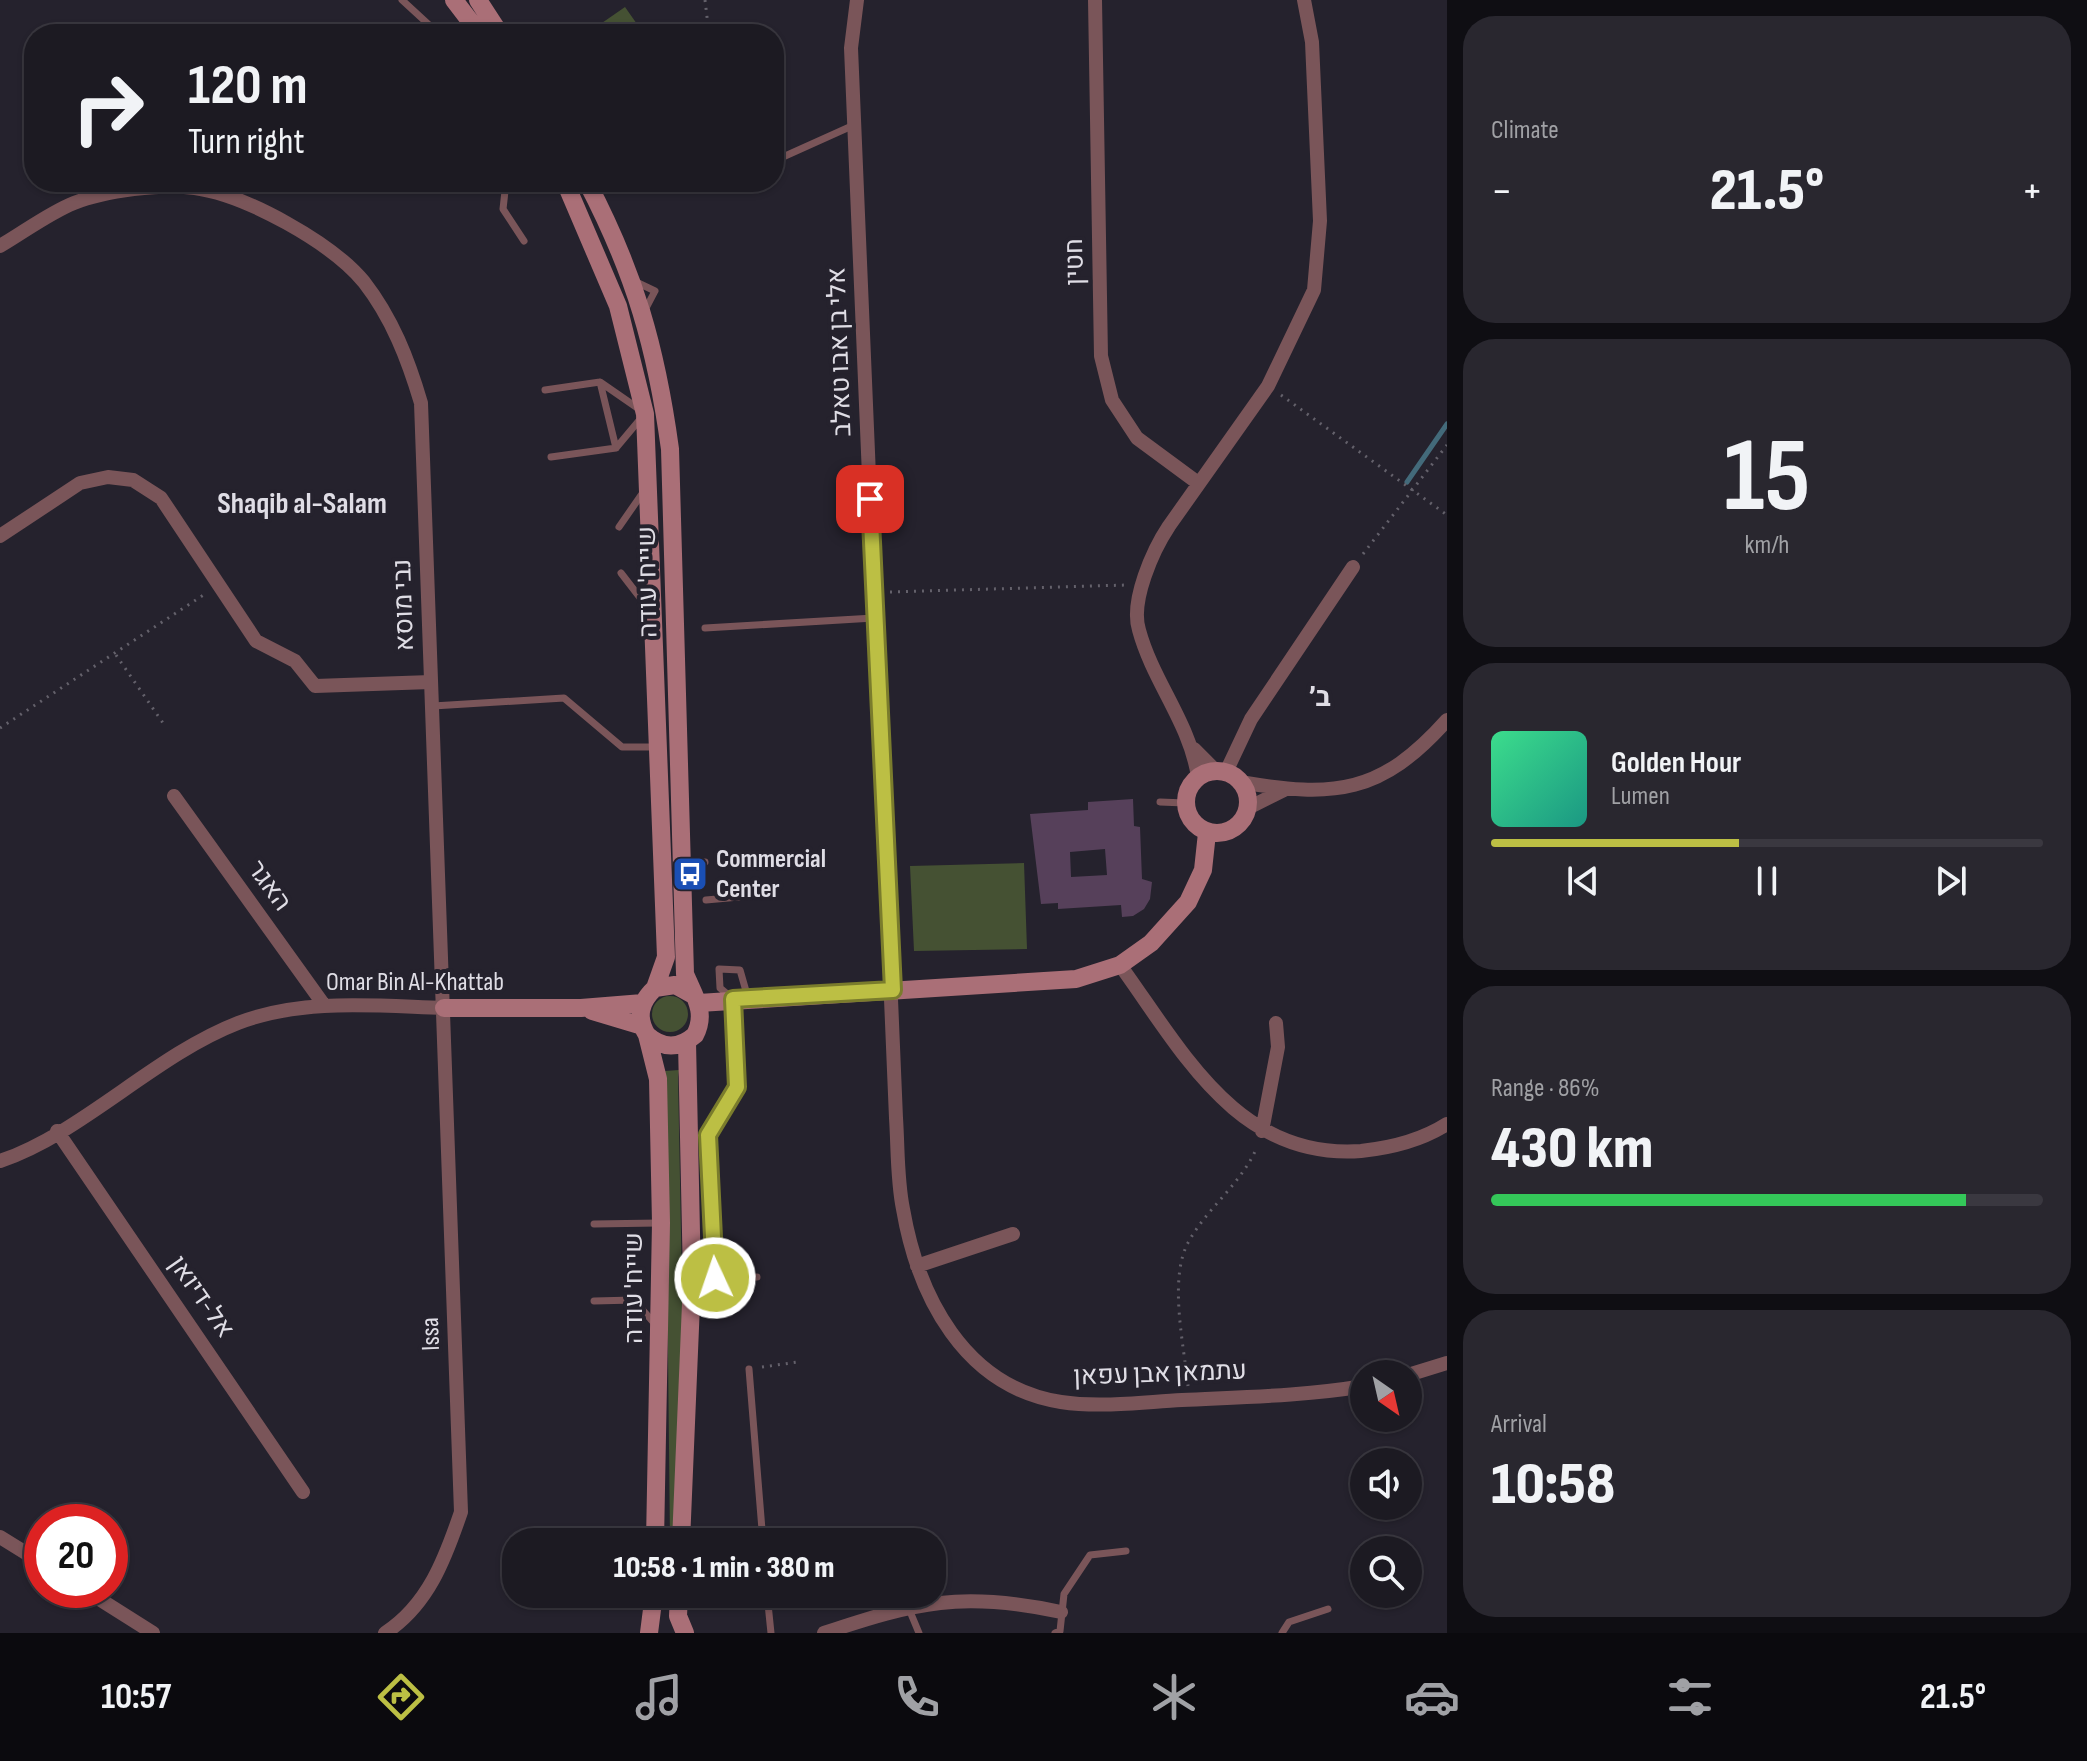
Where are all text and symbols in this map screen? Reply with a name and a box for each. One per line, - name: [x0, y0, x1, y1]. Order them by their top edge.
- text: 120 m: [188, 53, 308, 120]
- icon: right: [56, 56, 160, 160]
- text: Climate: [1491, 115, 1559, 146]
- text: Turn right: [188, 121, 305, 164]
- text: 21.5°: [1710, 155, 1824, 227]
- text: −: [1491, 165, 1513, 218]
- text: +: [2021, 165, 2043, 218]
- street label: חטין: [1059, 238, 1091, 286]
- street label: אלי בן אבו טאלב: [822, 267, 858, 437]
- text: 15: [1724, 415, 1810, 540]
- pin: [836, 465, 904, 533]
- icon: arrive: [848, 477, 892, 521]
- district label: Shaqib al-Salam: [217, 486, 387, 522]
- street label: שייח' עודה: [632, 526, 664, 638]
- text: km/h: [1745, 530, 1789, 561]
- street label: נבי מוסא: [387, 558, 421, 652]
- district label: ב׳: [1309, 681, 1331, 714]
- text: Golden Hour: [1611, 745, 1741, 781]
- text: Lumen: [1611, 781, 1670, 812]
- place label: Commercial Center: [716, 844, 826, 905]
- street label: האגר: [240, 855, 298, 917]
- bus stop icon: Commercial Center: [671, 855, 709, 893]
- icon: previous: [1561, 859, 1605, 903]
- icon: pause: [1745, 859, 1789, 903]
- icon: next: [1929, 859, 1973, 903]
- street label: Omar Bin Al-Khattab: [326, 967, 504, 998]
- text: Range · 86%: [1491, 1073, 1600, 1104]
- text: 430 km: [1491, 1113, 1653, 1185]
- street label: שייח' עודה: [619, 1232, 650, 1344]
- position arrow: [673, 1236, 757, 1320]
- street label: אל-דיואן: [162, 1250, 240, 1344]
- street label: Issa: [415, 1317, 447, 1351]
- street label: עתמאן אבן עפאן: [1073, 1355, 1247, 1393]
- north arrow: [1350, 1360, 1422, 1432]
- map controls: [1350, 1360, 1422, 1608]
- text: Arrival: [1491, 1409, 1547, 1440]
- button: sound: [1350, 1448, 1422, 1520]
- text: 10:58: [1491, 1449, 1615, 1521]
- speed limit sign: 20: [24, 1504, 128, 1608]
- button: search: [1350, 1536, 1422, 1608]
- text: 10:58 · 1 min · 380 m: [614, 1550, 834, 1586]
- icon: directions: [373, 1669, 429, 1725]
- icon: music: [631, 1669, 687, 1725]
- icon: phone: [889, 1669, 945, 1725]
- icon: climate: [1146, 1669, 1202, 1725]
- icon: car: [1404, 1669, 1460, 1725]
- icon: filters: [1662, 1669, 1718, 1725]
- text: 10:57: [101, 1676, 171, 1719]
- text: 21.5°: [1920, 1676, 1986, 1719]

